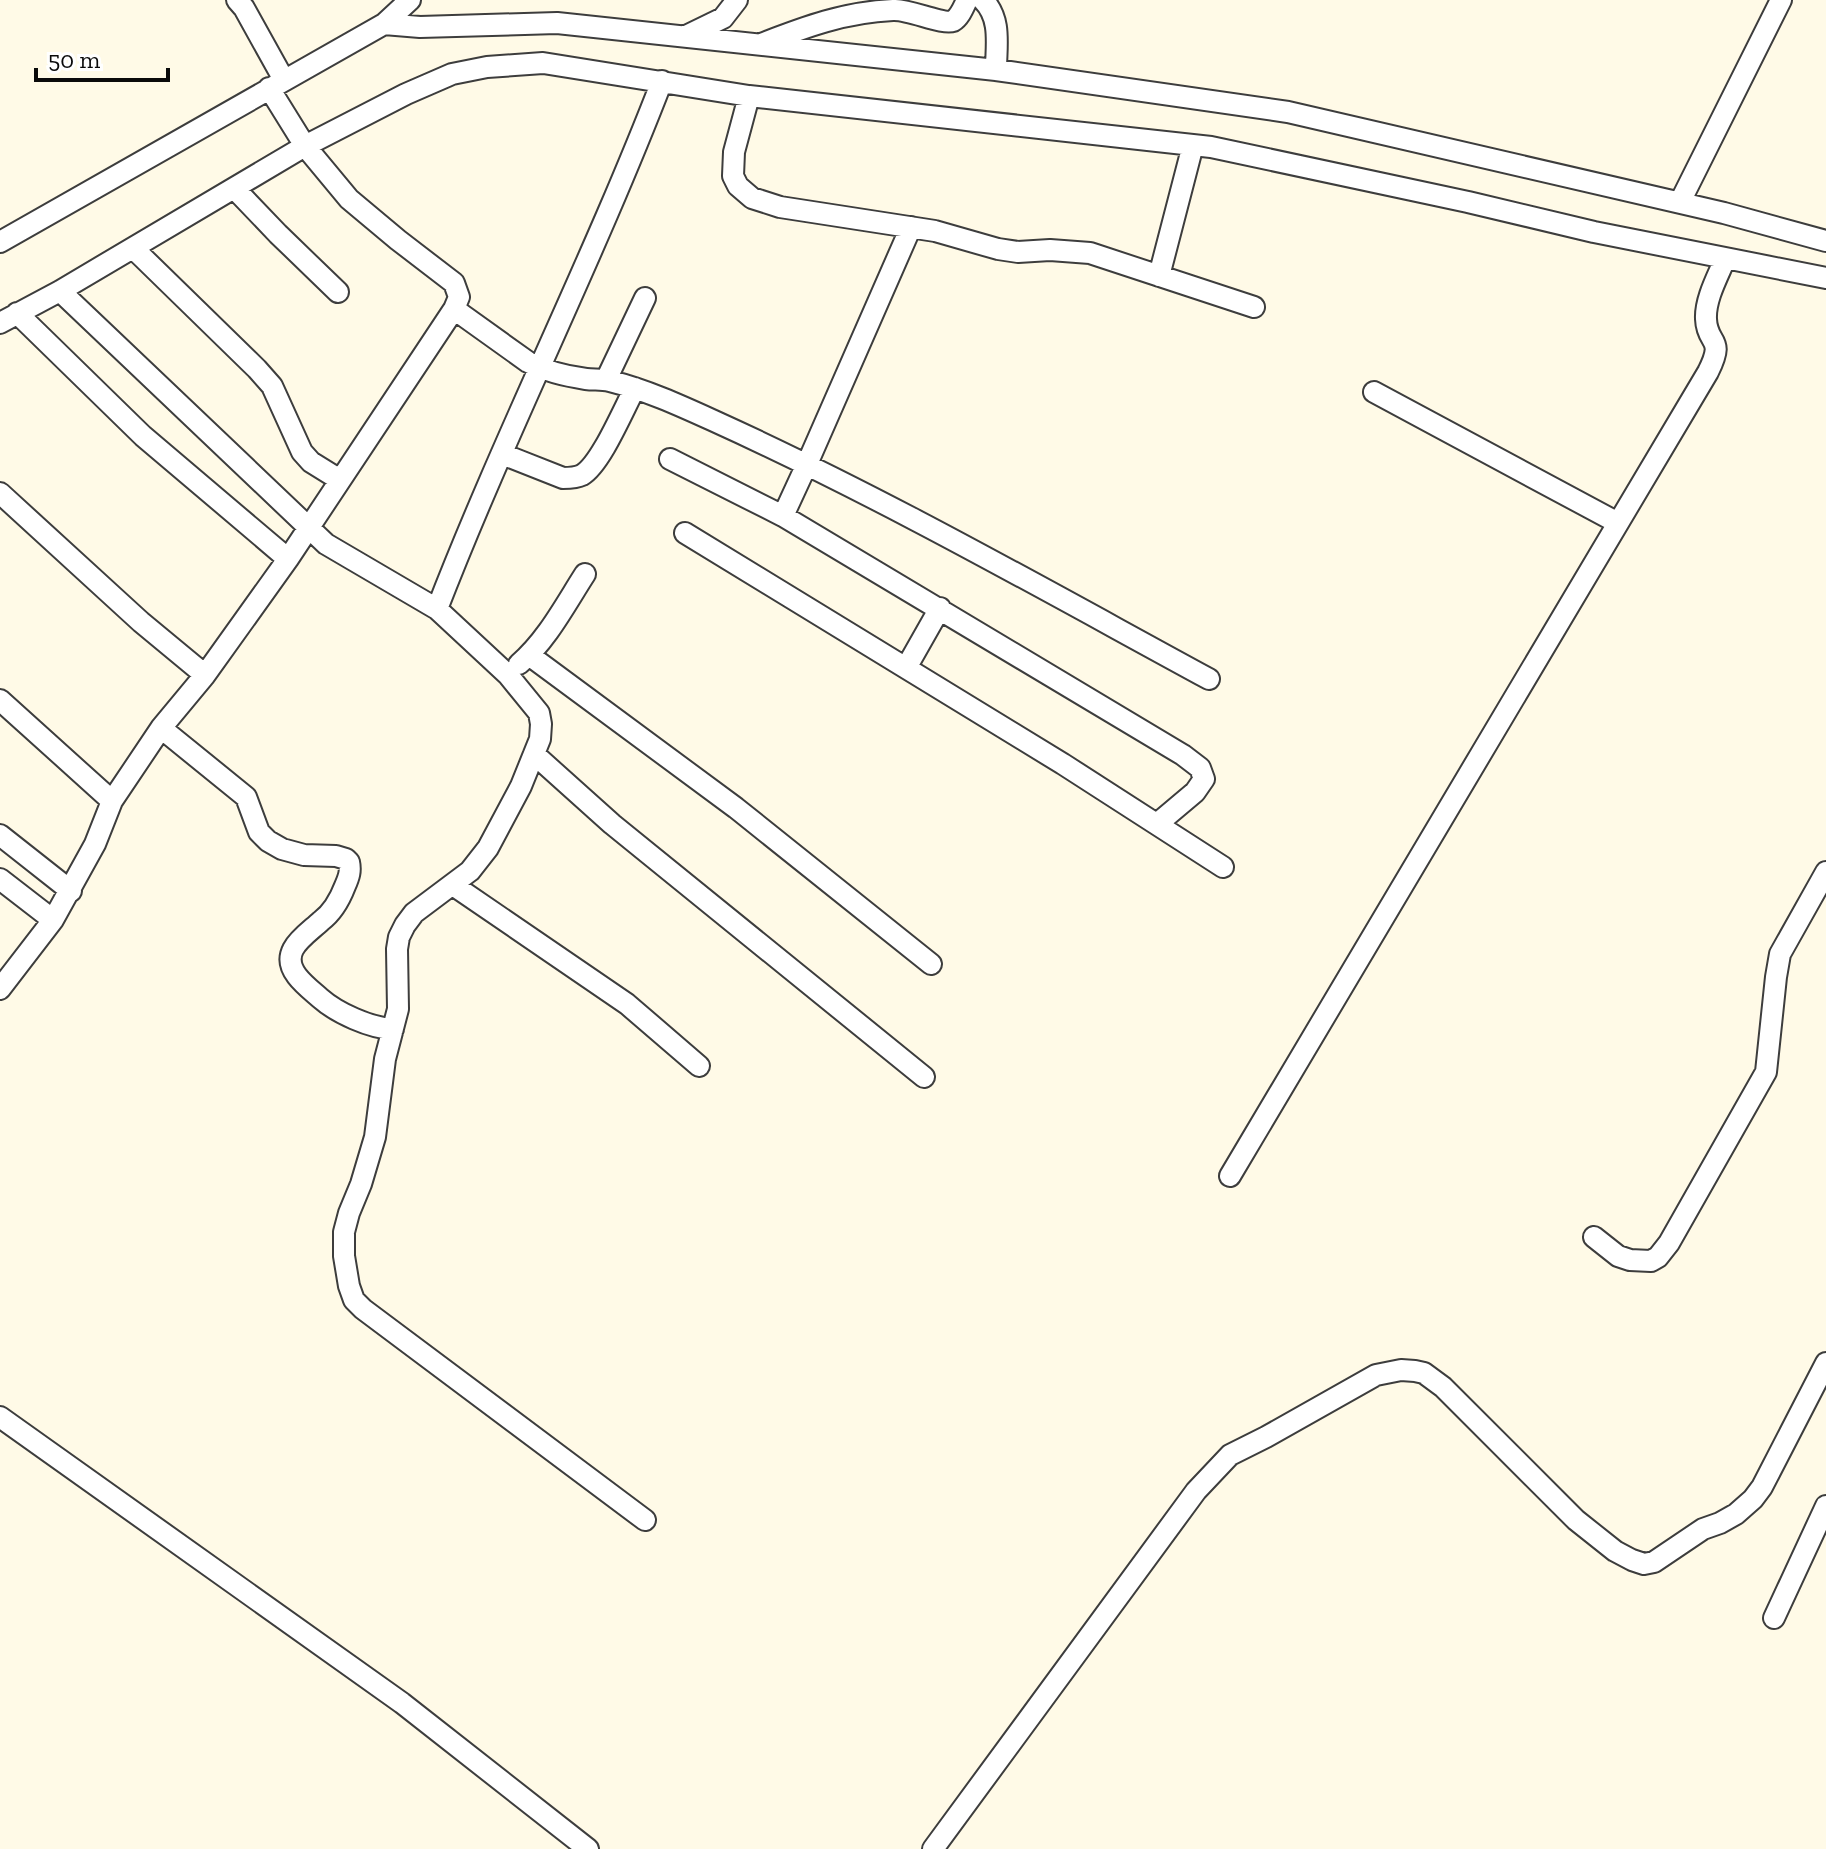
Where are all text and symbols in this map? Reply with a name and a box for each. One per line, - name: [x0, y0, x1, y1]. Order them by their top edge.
- scale bar: [36, 32, 168, 82]
- text: 50 m: [48, 45, 101, 74]

